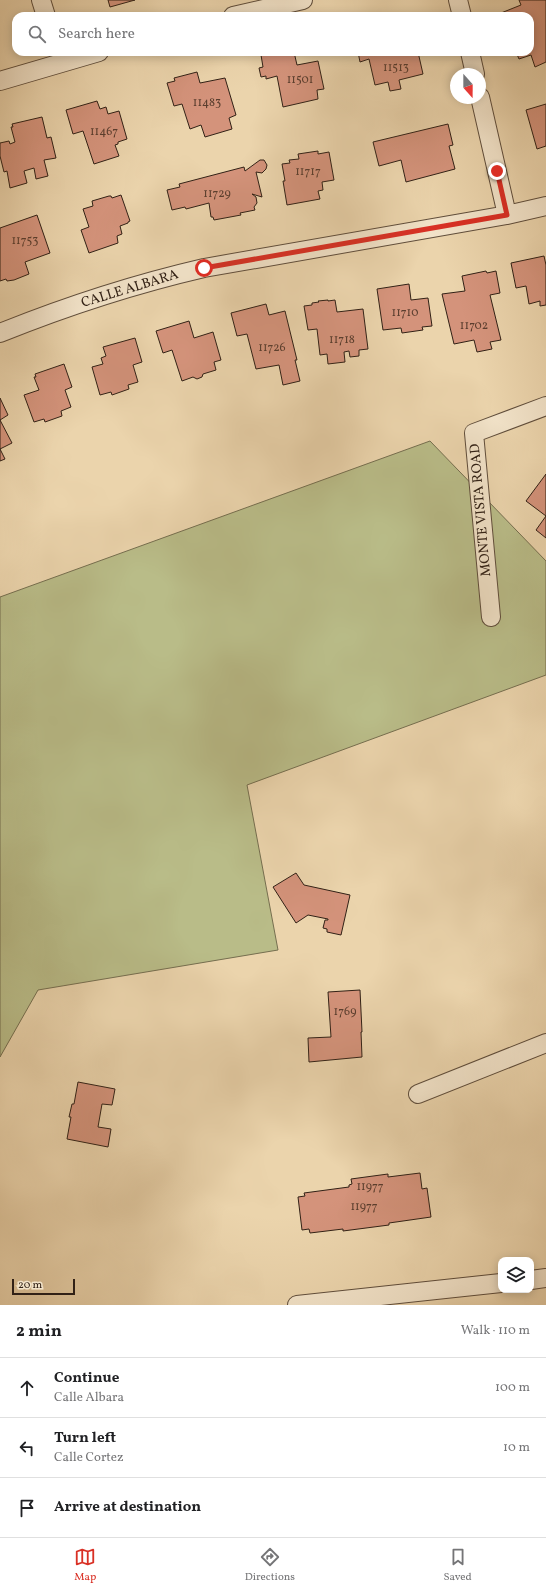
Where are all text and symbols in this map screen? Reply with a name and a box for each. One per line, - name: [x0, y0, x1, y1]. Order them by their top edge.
- search box: [12, 12, 534, 56]
- icon: search: [26, 23, 48, 45]
- text: Search here: [58, 24, 135, 45]
- house number: 11513: [383, 60, 409, 76]
- north arrow: [450, 68, 486, 104]
- house number: 11501: [287, 72, 313, 88]
- house number: 11483: [193, 95, 221, 111]
- house number: 11467: [90, 124, 118, 140]
- route end: [488, 162, 506, 180]
- house number: 11717: [295, 164, 321, 180]
- house number: 11729: [203, 186, 231, 202]
- house number: 11753: [11, 233, 39, 249]
- route start: [195, 259, 213, 277]
- street label: CALLE ALBARA: [79, 265, 181, 313]
- house number: 11710: [391, 305, 419, 321]
- house number: 11702: [460, 318, 488, 334]
- house number: 11718: [329, 332, 355, 348]
- house number: 11726: [258, 340, 286, 356]
- street label: MONTE VISTA ROAD: [466, 443, 496, 577]
- house number: 1769: [334, 1004, 356, 1020]
- house number: 11977: [356, 1179, 384, 1195]
- house number: 11977: [350, 1199, 378, 1215]
- map controls: [498, 1257, 534, 1293]
- button: layers: [498, 1257, 534, 1293]
- scale bar: [12, 1277, 75, 1296]
- text: 20 m: [18, 1278, 42, 1293]
- text: 2 min: [16, 1320, 62, 1343]
- text: Walk · 110 m: [461, 1322, 530, 1340]
- text: Continue: [54, 1368, 119, 1389]
- icon: ahead: [16, 1377, 38, 1399]
- text: 100 m: [495, 1379, 530, 1397]
- text: Calle Albara: [54, 1389, 124, 1407]
- text: Turn left: [54, 1428, 116, 1449]
- icon: left: [16, 1437, 38, 1459]
- text: 10 m: [503, 1439, 530, 1457]
- text: Calle Cortez: [54, 1449, 123, 1467]
- icon: arrive: [16, 1497, 38, 1519]
- text: Arrive at destination: [54, 1497, 201, 1518]
- tab: Map: [74, 1546, 96, 1585]
- tab: Directions: [245, 1546, 295, 1585]
- tab: Saved: [443, 1546, 472, 1585]

